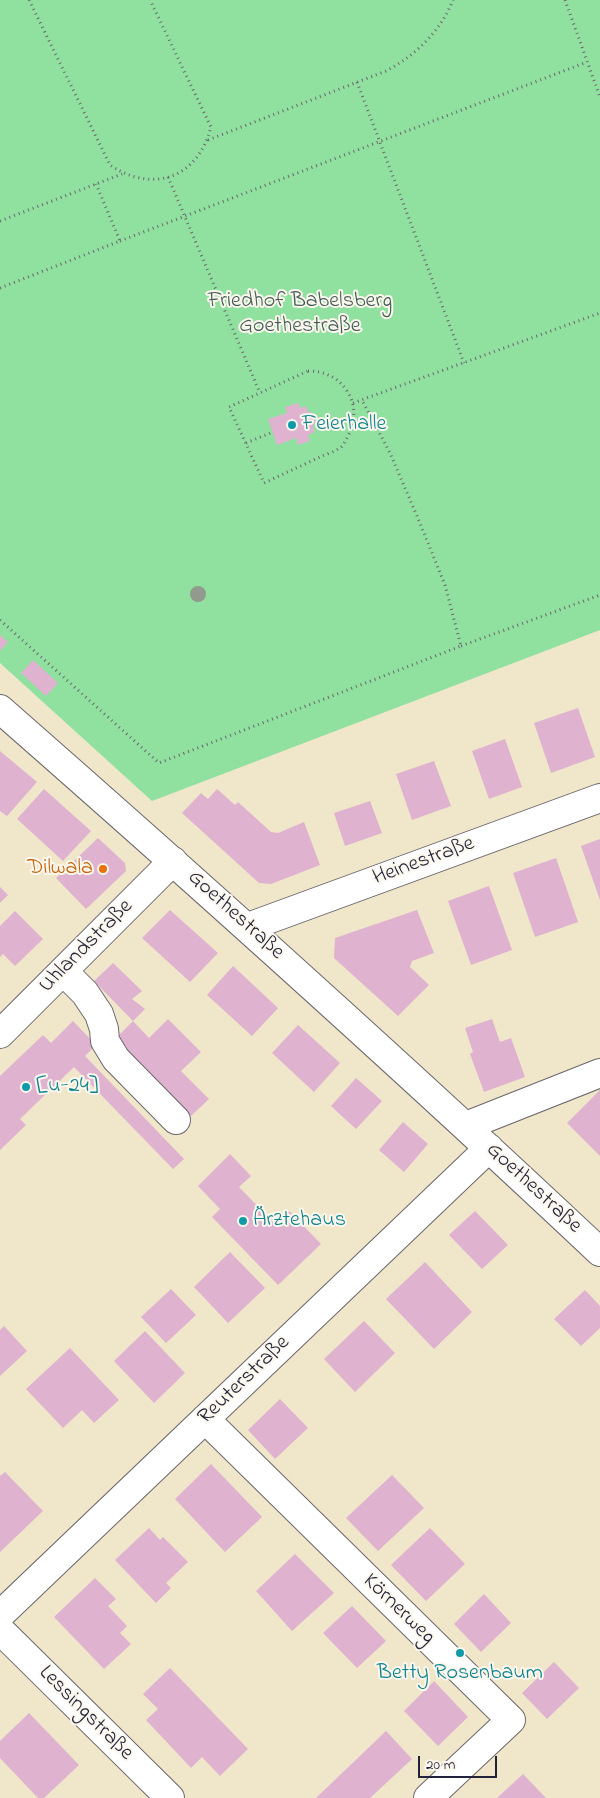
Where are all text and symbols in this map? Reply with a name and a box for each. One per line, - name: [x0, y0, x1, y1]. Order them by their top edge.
- park label: Friedhof Babelsberg Goethestraße: [208, 289, 392, 340]
- place label: Feierhalle: [302, 412, 386, 438]
- marker: Feierhalle: [286, 419, 298, 431]
- street label: Heinestraße: [370, 831, 478, 893]
- place label: Dilwala: [27, 856, 93, 882]
- marker: Dilwala: [97, 863, 109, 875]
- street label: Goethestraße: [181, 866, 289, 966]
- street label: Uhlandstraße: [35, 895, 139, 999]
- place label: [u-24]: [36, 1074, 98, 1100]
- marker: [u-24]: [20, 1081, 32, 1093]
- street label: Goethestraße: [480, 1138, 586, 1240]
- place label: Ärztehaus: [253, 1208, 346, 1234]
- marker: Ärztehaus: [237, 1215, 249, 1227]
- street label: Reuterstraße: [194, 1331, 296, 1431]
- street label: Körnerweg: [356, 1569, 440, 1651]
- marker: Betty Rosenbaum: [454, 1647, 466, 1659]
- street label: Lessingstraße: [32, 1661, 138, 1767]
- place label: Betty Rosenbaum: [377, 1661, 543, 1687]
- scale bar: [420, 1746, 499, 1778]
- text: 20 m: [426, 1754, 455, 1776]

